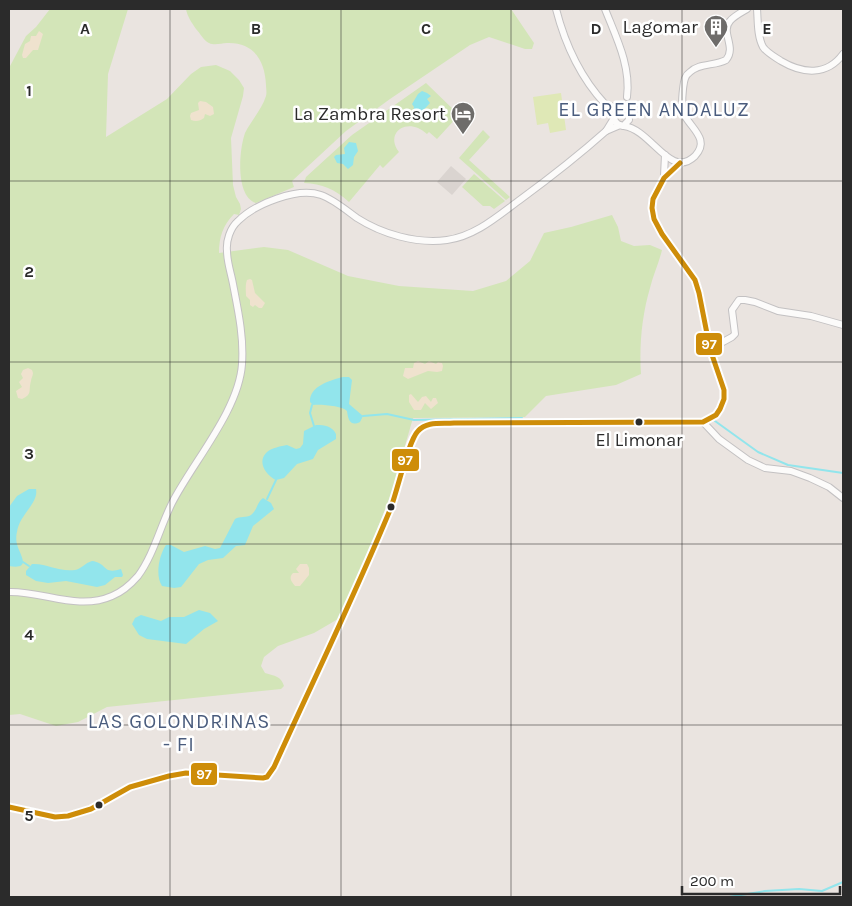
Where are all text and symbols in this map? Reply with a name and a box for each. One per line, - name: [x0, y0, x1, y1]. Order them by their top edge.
- building icon: Lagomar: [703, 14, 729, 48]
- place label: Lagomar: [622, 16, 698, 38]
- text: A: [80, 19, 90, 38]
- text: B: [251, 19, 261, 38]
- text: C: [421, 19, 431, 38]
- text: D: [591, 19, 602, 38]
- text: E: [762, 19, 772, 38]
- text: 1: [26, 81, 32, 100]
- district label: EL GREEN ANDALUZ: [558, 98, 750, 121]
- hotel icon: La Zambra Resort: [450, 101, 476, 135]
- place label: La Zambra Resort: [294, 103, 446, 125]
- text: 2: [24, 262, 34, 281]
- line badge: 97: [695, 332, 723, 356]
- text: 97: [701, 336, 717, 353]
- marker: El Limonar: [634, 417, 644, 427]
- place label: El Limonar: [595, 429, 683, 451]
- text: 3: [24, 444, 34, 463]
- line badge: 97: [391, 448, 420, 472]
- text: 97: [397, 452, 413, 469]
- unlabelled marker: [386, 502, 396, 512]
- text: 4: [24, 625, 34, 644]
- district label: LAS GOLONDRINAS - FI: [88, 710, 270, 756]
- line badge: 97: [190, 762, 218, 786]
- text: 97: [196, 766, 212, 783]
- unlabelled marker: [94, 800, 104, 810]
- text: 5: [24, 806, 34, 825]
- scale bar: [682, 864, 840, 896]
- text: 200 m: [690, 872, 734, 890]

